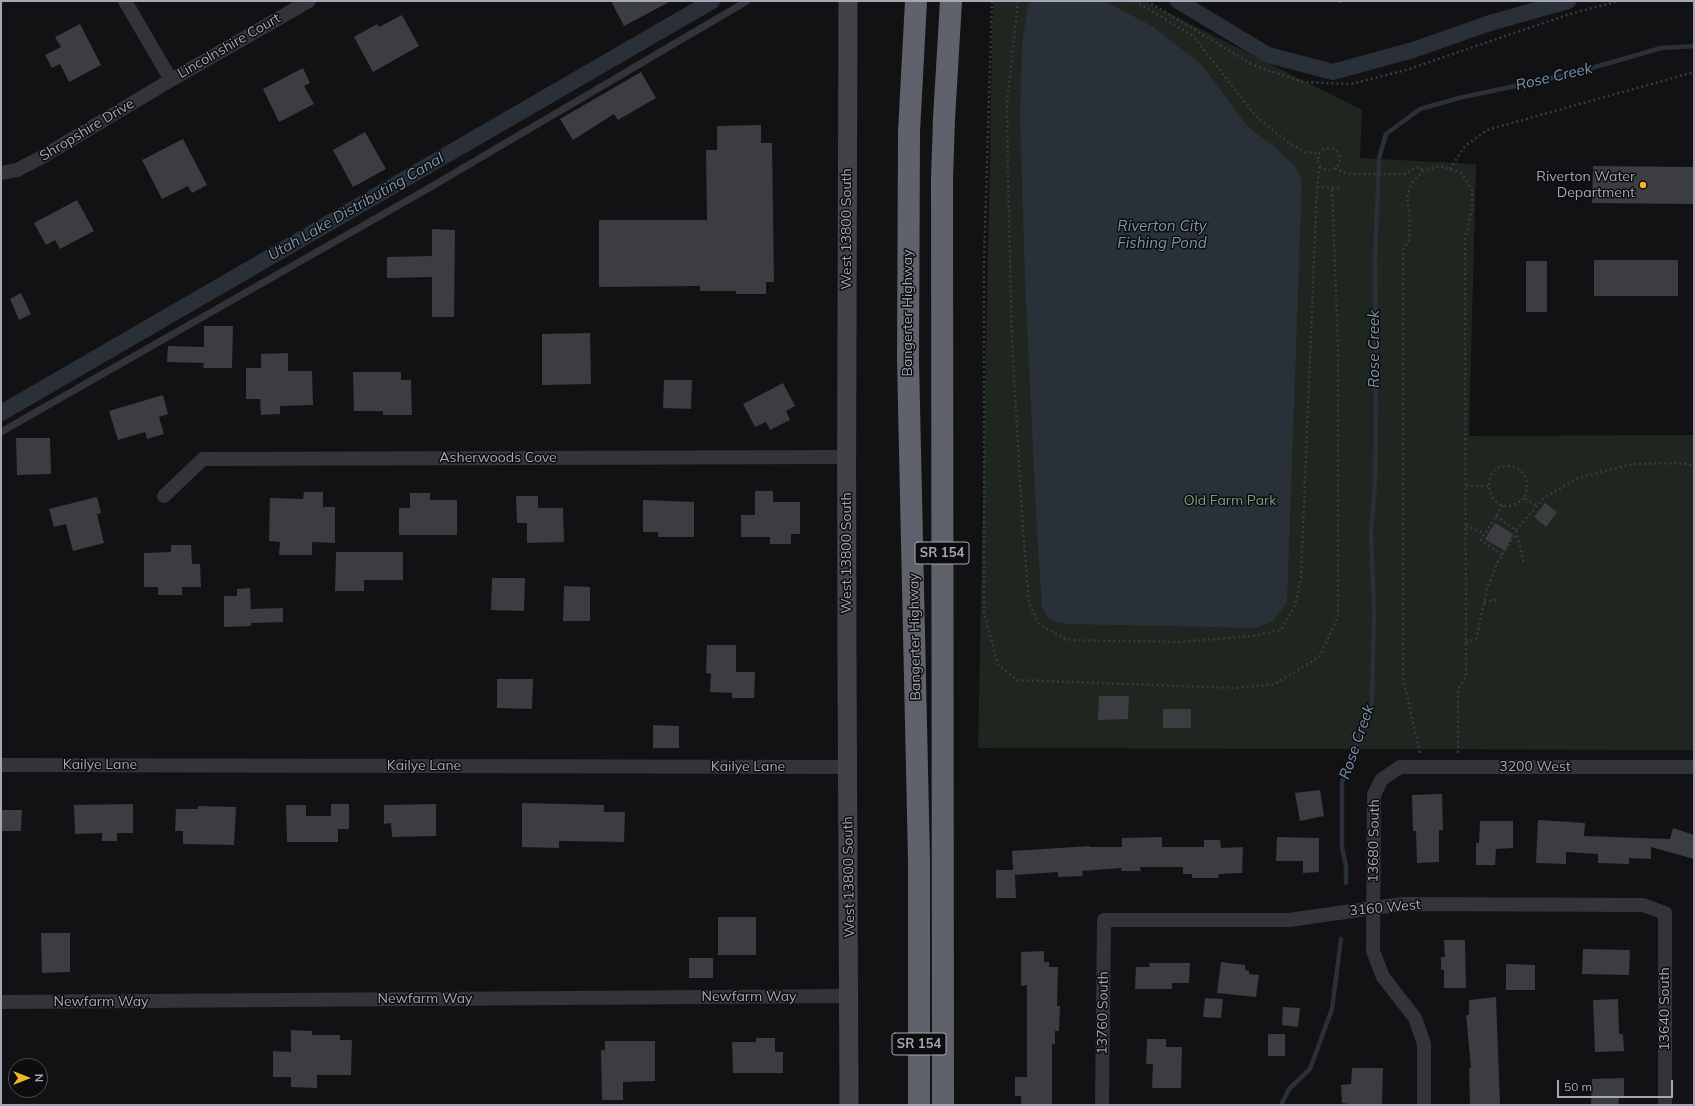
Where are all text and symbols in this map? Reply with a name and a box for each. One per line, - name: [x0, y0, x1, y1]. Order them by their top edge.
- street label: Lincolnshire Court: [175, 10, 283, 82]
- water label: Rose Creek: [1514, 59, 1594, 95]
- street label: Shropshire Drive: [37, 95, 137, 165]
- water label: Utah Lake Distributing Canal: [265, 149, 447, 265]
- street label: West 13800 South: [839, 168, 855, 290]
- place label: Riverton Water Department: [1536, 169, 1635, 202]
- marker: Riverton Water Department: [1638, 180, 1648, 190]
- water label: Riverton City Fishing Pond: [1117, 217, 1207, 252]
- street label: Bangerter Highway: [900, 249, 916, 377]
- water label: Rose Creek: [1365, 310, 1383, 388]
- street label: Asherwoods Cove: [439, 450, 557, 466]
- street label: West 13800 South: [839, 492, 855, 614]
- park label: Old Farm Park: [1184, 493, 1276, 509]
- road number: SR 154: [915, 542, 969, 564]
- street label: Bangerter Highway: [905, 573, 925, 701]
- water label: Rose Creek: [1336, 702, 1378, 782]
- street label: Kailye Lane: [63, 757, 137, 773]
- street label: Kailye Lane: [387, 758, 461, 774]
- street label: Kailye Lane: [711, 759, 785, 775]
- street label: 3200 West: [1499, 759, 1571, 775]
- street label: 13680 South: [1365, 799, 1383, 883]
- street label: West 13800 South: [840, 816, 858, 938]
- street label: 3160 West: [1349, 897, 1421, 919]
- street label: 13640 South: [1657, 967, 1673, 1051]
- street label: 13760 South: [1094, 971, 1112, 1055]
- street label: Newfarm Way: [702, 989, 796, 1005]
- street label: Newfarm Way: [378, 991, 472, 1007]
- street label: Newfarm Way: [54, 994, 148, 1010]
- road number: SR 154: [892, 1033, 946, 1055]
- north arrow: [8, 1058, 48, 1098]
- scale bar: [1559, 1072, 1675, 1098]
- text: N: [32, 1074, 46, 1082]
- text: 50 m: [1564, 1079, 1592, 1094]

